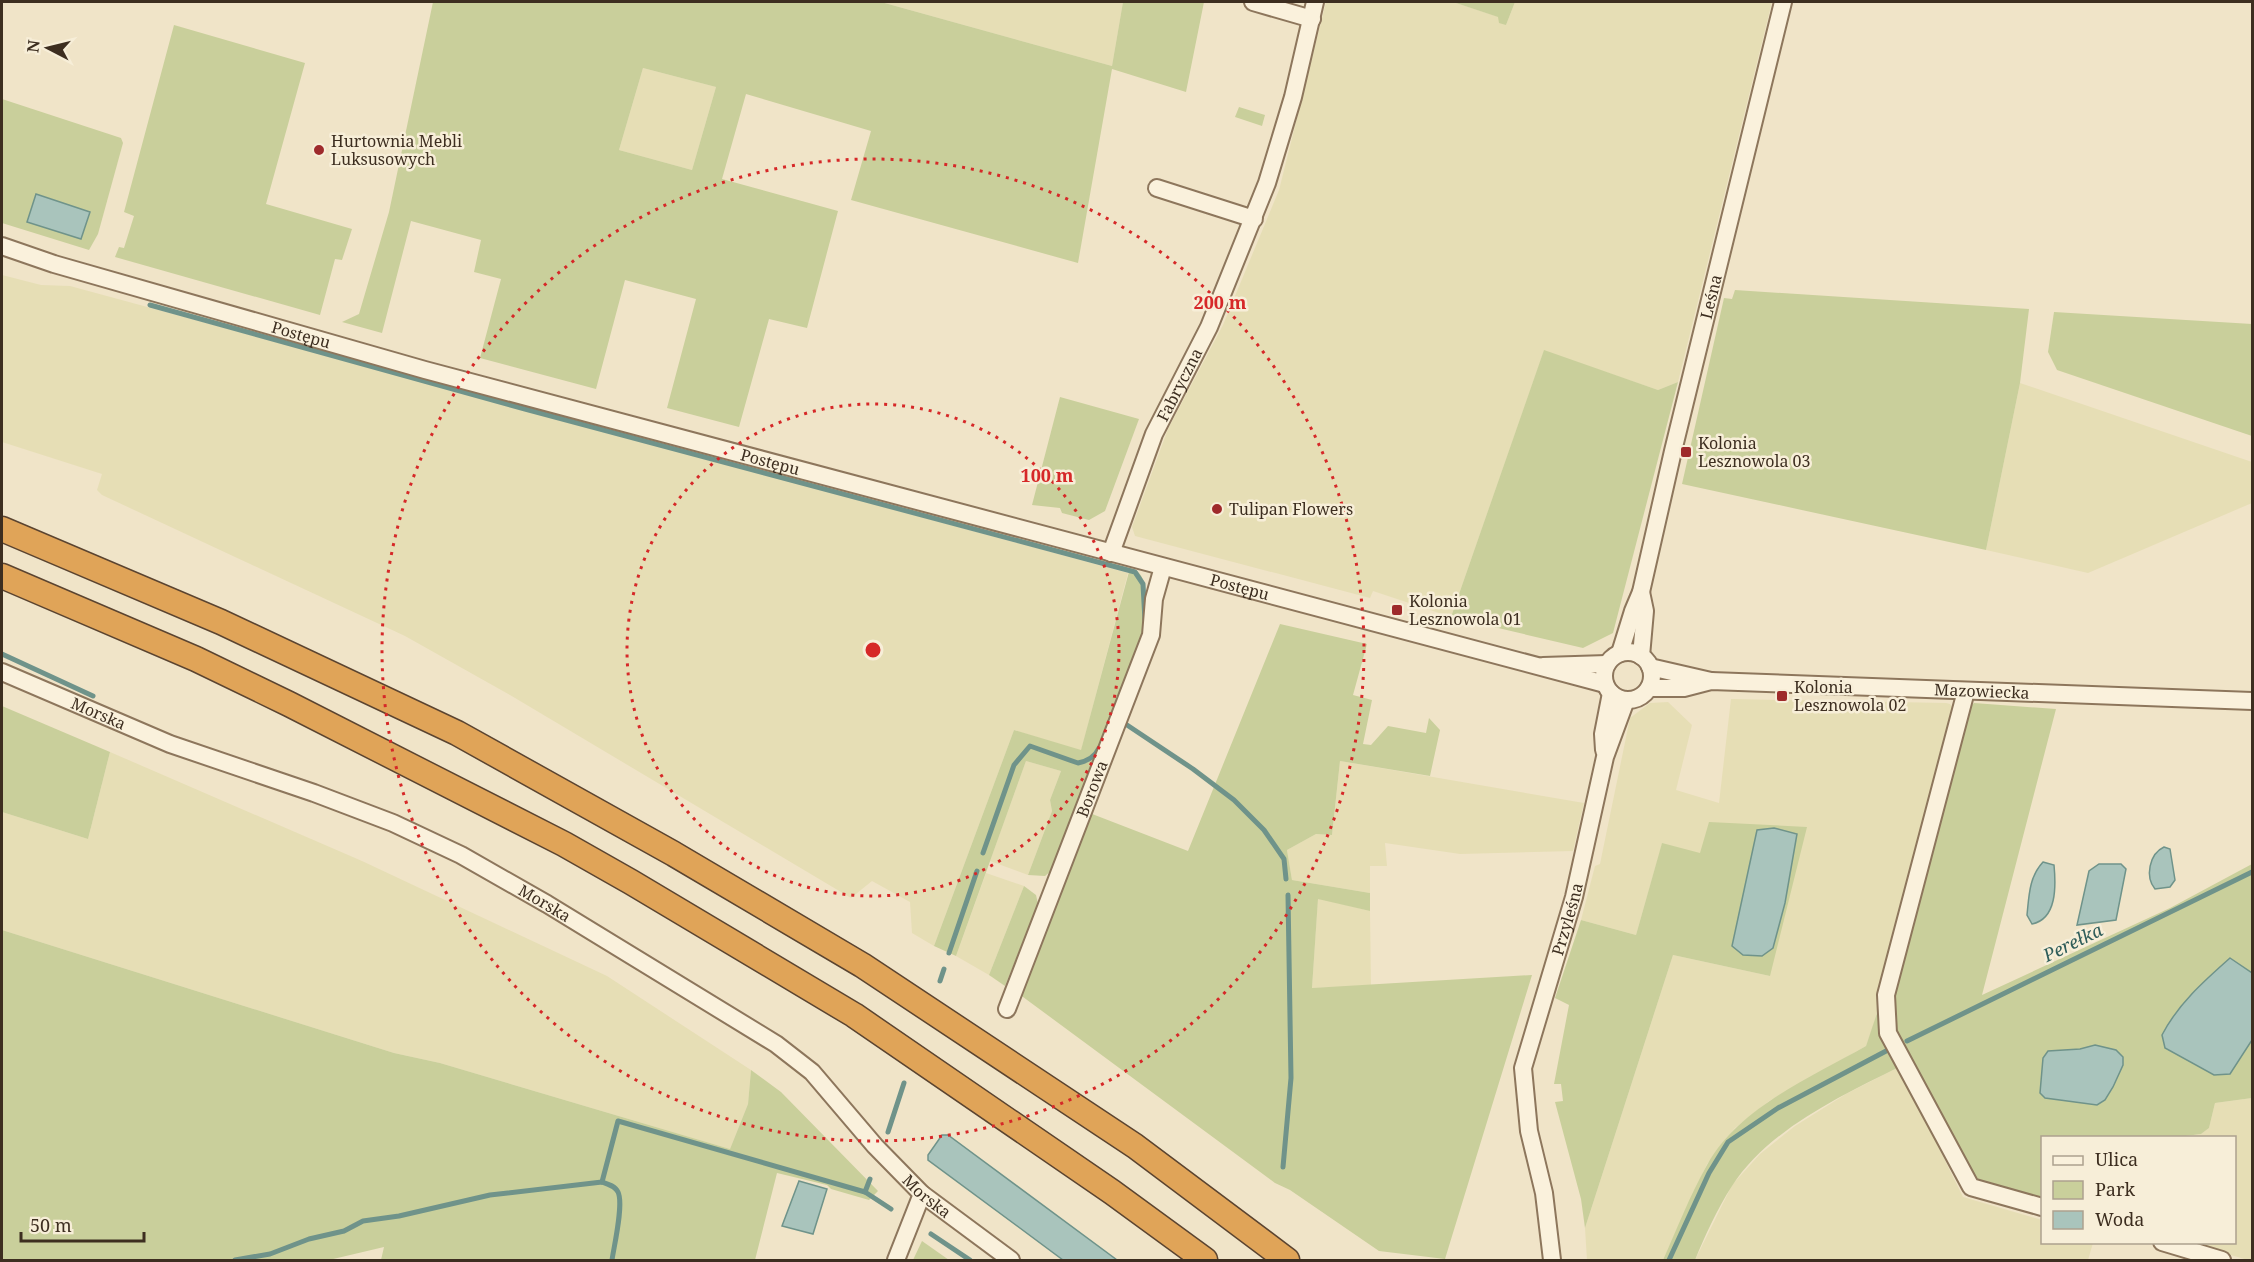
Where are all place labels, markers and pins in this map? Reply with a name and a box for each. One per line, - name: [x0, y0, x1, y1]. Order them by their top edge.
- place label: Hurtownia Mebli Luksusowych: [331, 130, 462, 170]
- marker: Hurtownia Mebli Luksusowych: [312, 143, 326, 157]
- place label: Kolonia Lesznowola 03: [1698, 432, 1811, 472]
- marker: Kolonia Lesznowola 03: [1679, 445, 1693, 459]
- place label: Tulipan Flowers: [1229, 498, 1353, 520]
- marker: Tulipan Flowers: [1210, 502, 1224, 516]
- place label: Kolonia Lesznowola 01: [1409, 590, 1522, 630]
- marker: Kolonia Lesznowola 01: [1390, 603, 1404, 617]
- centre of rings: [863, 640, 883, 660]
- place label: Kolonia Lesznowola 02: [1794, 676, 1907, 716]
- marker: Kolonia Lesznowola 02: [1775, 689, 1789, 703]

